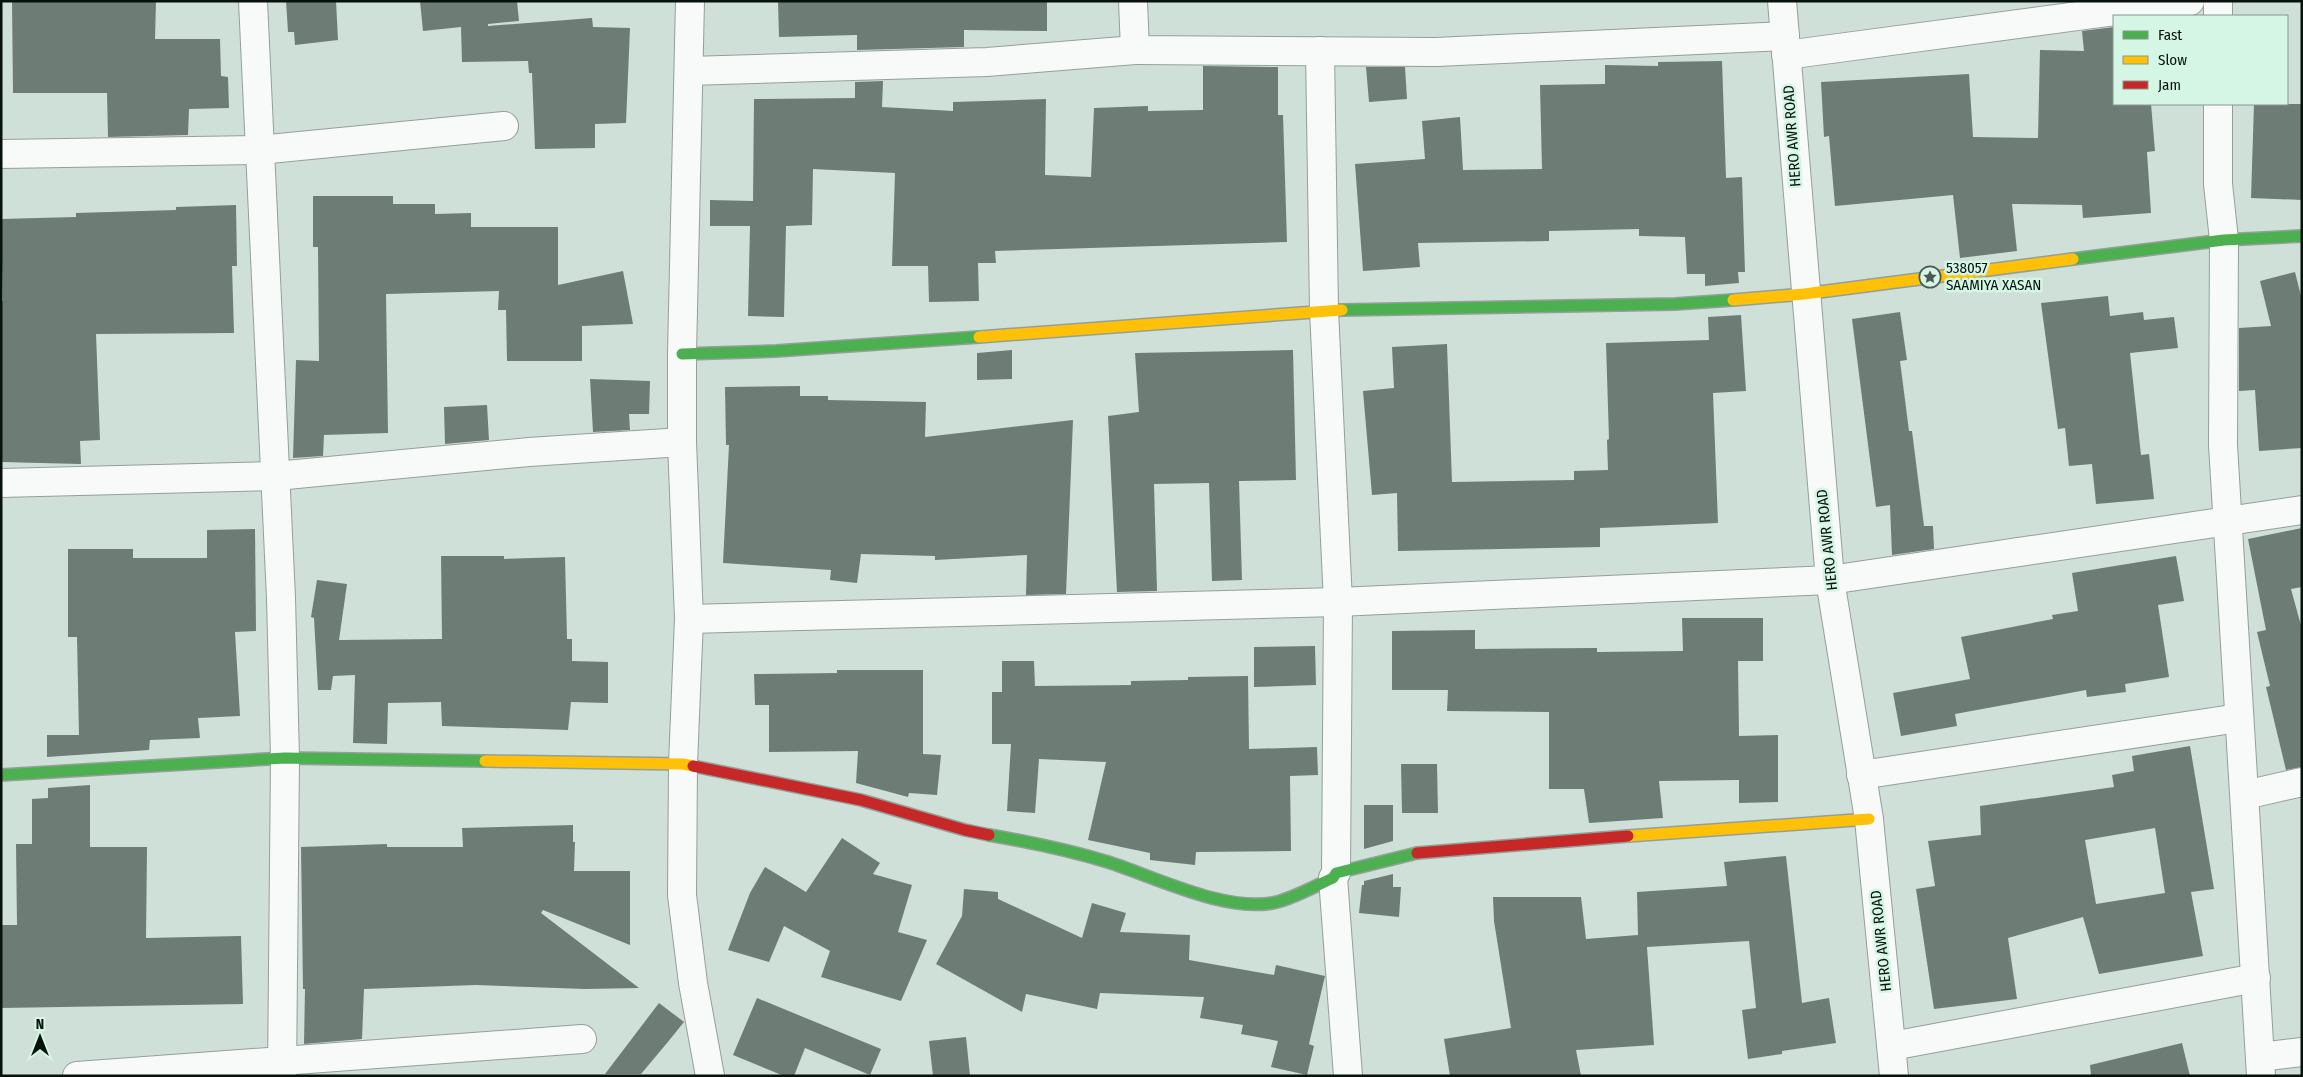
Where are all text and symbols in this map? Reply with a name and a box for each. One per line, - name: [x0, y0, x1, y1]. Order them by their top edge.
- legend: [2113, 15, 2288, 105]
- text: Fast: [2158, 26, 2182, 44]
- text: Slow: [2158, 51, 2187, 69]
- text: Jam: [2158, 76, 2181, 94]
- street label: HERO AWR ROAD: [1779, 85, 1805, 187]
- place label: 538057 SAAMIYA XASAN: [1946, 259, 2041, 294]
- place icon: 538057 SAAMIYA XASAN: [1918, 265, 1942, 289]
- street label: HERO AWR ROAD: [1813, 488, 1841, 592]
- street label: HERO AWR ROAD: [1867, 889, 1895, 993]
- north arrow: [15, 1012, 65, 1062]
- text: N: [36, 1016, 44, 1033]

